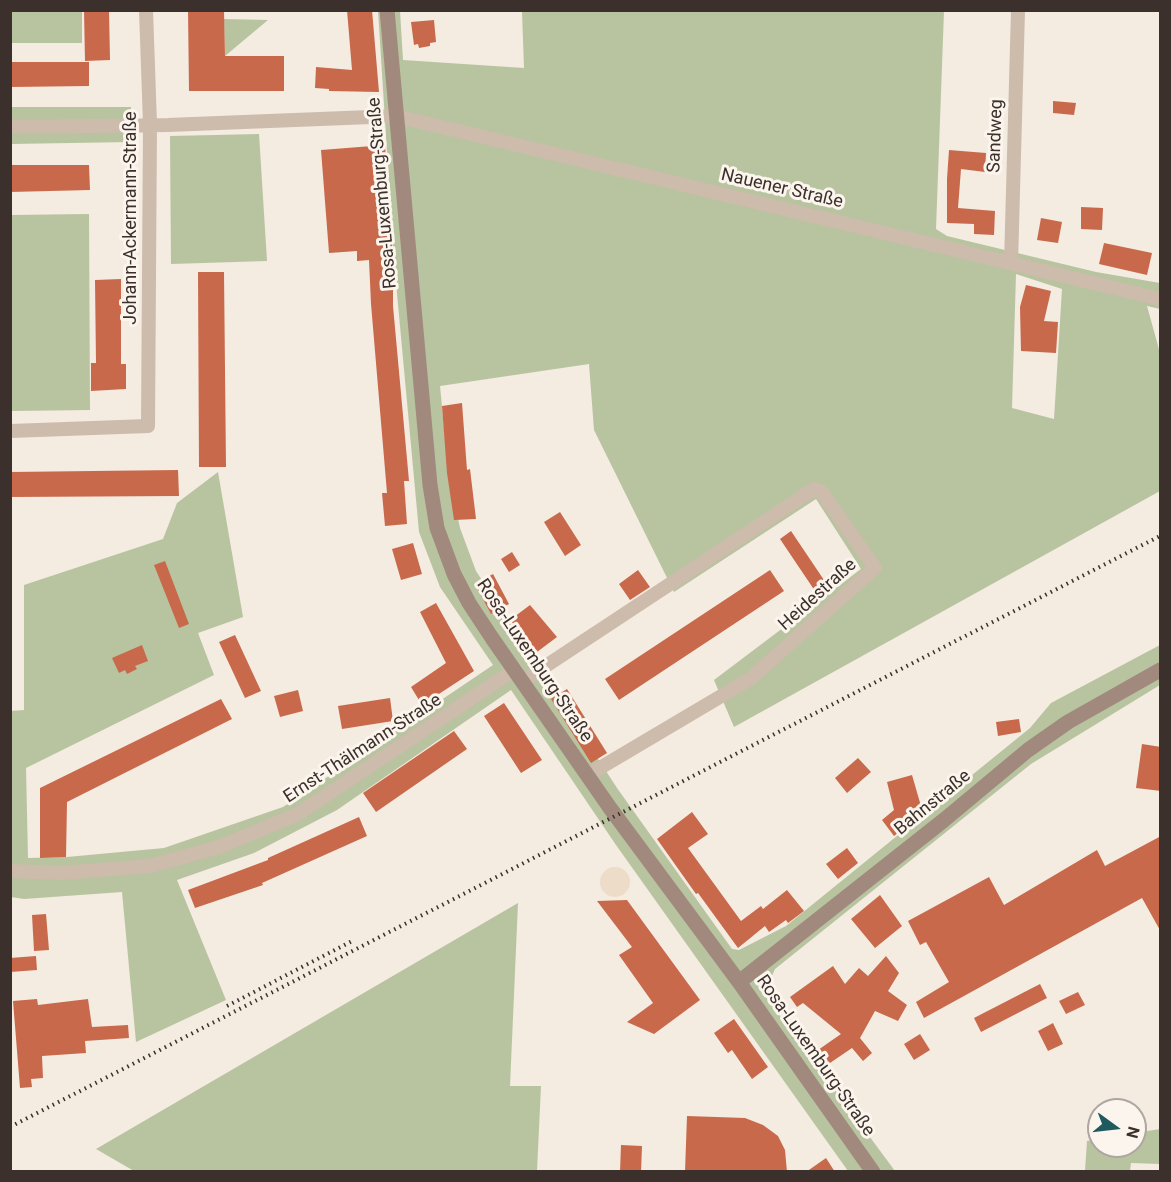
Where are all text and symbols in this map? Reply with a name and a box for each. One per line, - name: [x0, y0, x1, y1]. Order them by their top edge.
- street label: Rosa-Luxemburg-Straße: [364, 96, 402, 290]
- street label: Sandweg: [984, 99, 1008, 173]
- street label: Johann-Ackermann-Straße: [120, 111, 142, 325]
- street label: Nauener Straße: [719, 164, 845, 214]
- street label: Heidestraße: [775, 554, 861, 636]
- street label: Rosa-Luxemburg-Straße: [471, 575, 597, 747]
- street label: Ernst-Thälmann-Straße: [280, 690, 446, 808]
- street label: Bahnstraße: [891, 766, 975, 840]
- street label: Rosa-Luxemburg-Straße: [751, 971, 879, 1141]
- north arrow: [1087, 1098, 1147, 1158]
- text: N: [1122, 1124, 1144, 1140]

